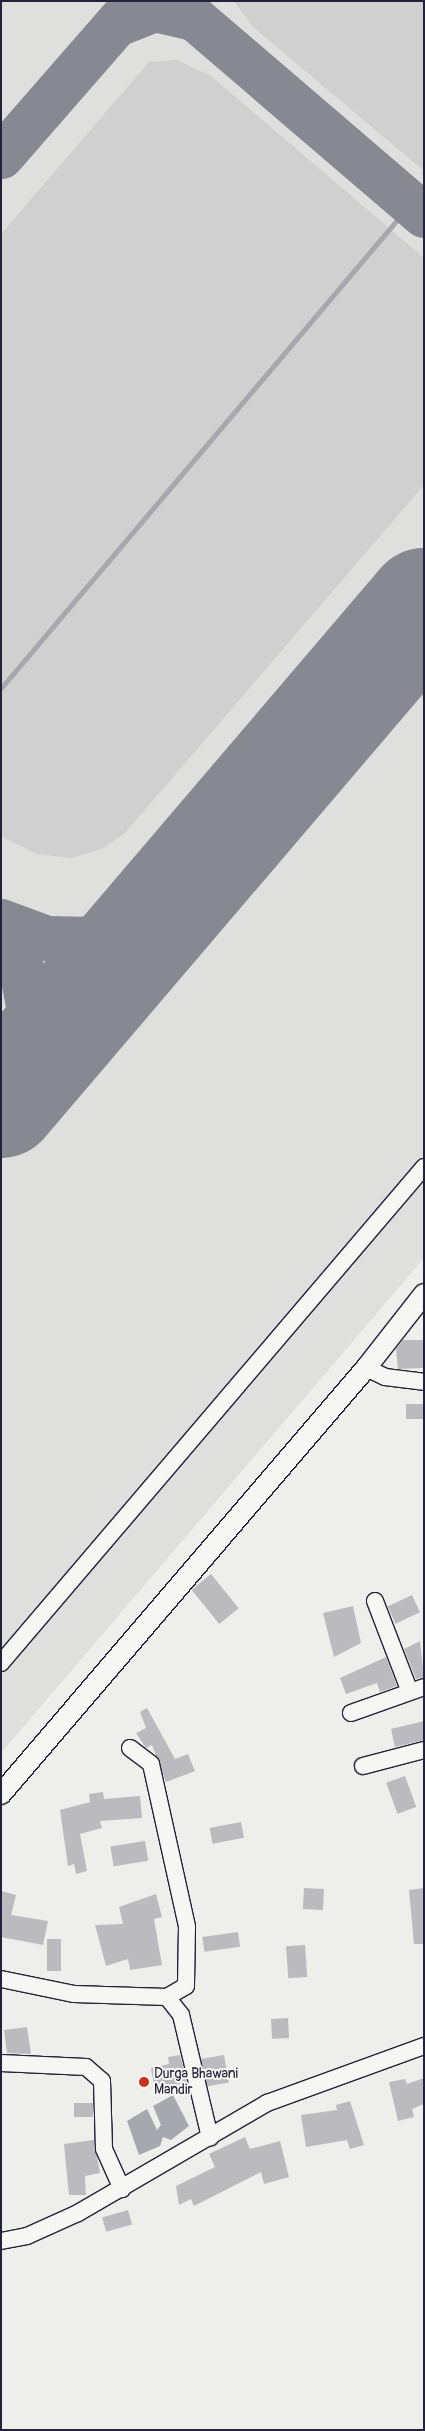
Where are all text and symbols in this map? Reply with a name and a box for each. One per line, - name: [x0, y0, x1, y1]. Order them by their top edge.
- place label: Durga Bhawani Mandir: [154, 2066, 238, 2098]
- marker: Durga Bhawani Mandir: [138, 2076, 150, 2088]

